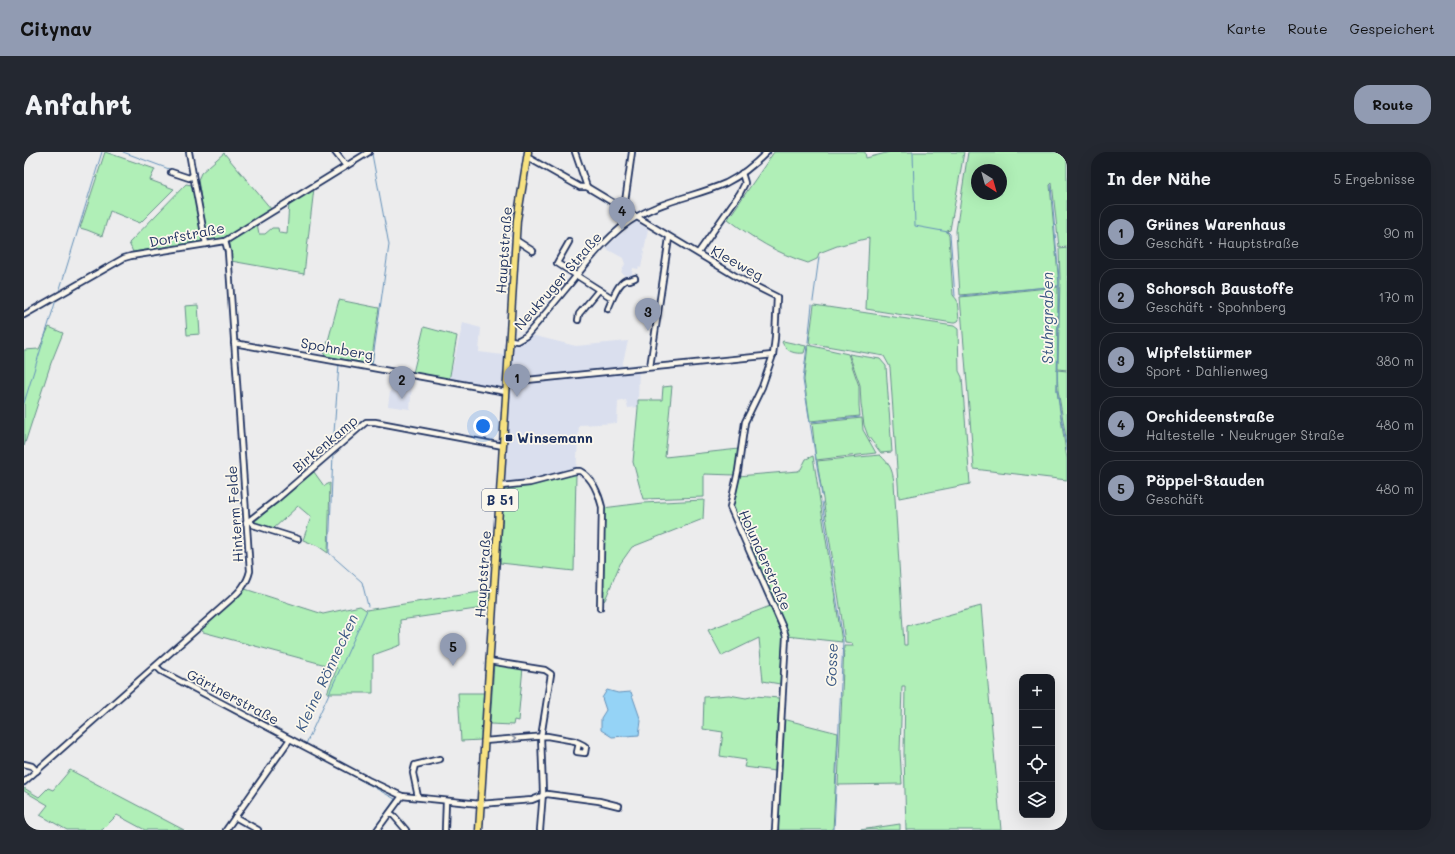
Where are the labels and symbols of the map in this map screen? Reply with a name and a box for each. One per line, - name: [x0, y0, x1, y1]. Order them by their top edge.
- north arrow: [971, 164, 1007, 200]
- pin: 4: [609, 197, 635, 230]
- street label: Hauptstraße: [491, 206, 516, 294]
- street label: Dorfstraße: [147, 218, 226, 251]
- street label: Neukruger Straße: [510, 227, 606, 334]
- street label: Kleeweg: [708, 240, 767, 285]
- water label: Stuhrgraben: [1037, 272, 1057, 364]
- pin: 3: [635, 298, 661, 331]
- street label: Spohnberg: [299, 333, 375, 364]
- pin: 1: [504, 364, 530, 397]
- pin: 2: [389, 366, 415, 399]
- street label: Birkenkamp: [288, 411, 361, 477]
- your location: [473, 416, 493, 436]
- place label: Winsemann: [517, 428, 593, 447]
- marker: Winsemann: [504, 433, 514, 443]
- street label: Hinterm Felde: [222, 465, 247, 563]
- road number: B 51: [482, 489, 518, 511]
- street label: Holunderstraße: [735, 507, 796, 613]
- street label: Hauptstraße: [470, 530, 495, 618]
- water label: Kleine Rönnecken: [290, 610, 362, 735]
- pin: 5: [440, 633, 466, 666]
- water label: Gosse: [820, 643, 842, 687]
- street label: Gärtnerstraße: [184, 664, 283, 729]
- one-way arrow: [509, 734, 516, 743]

